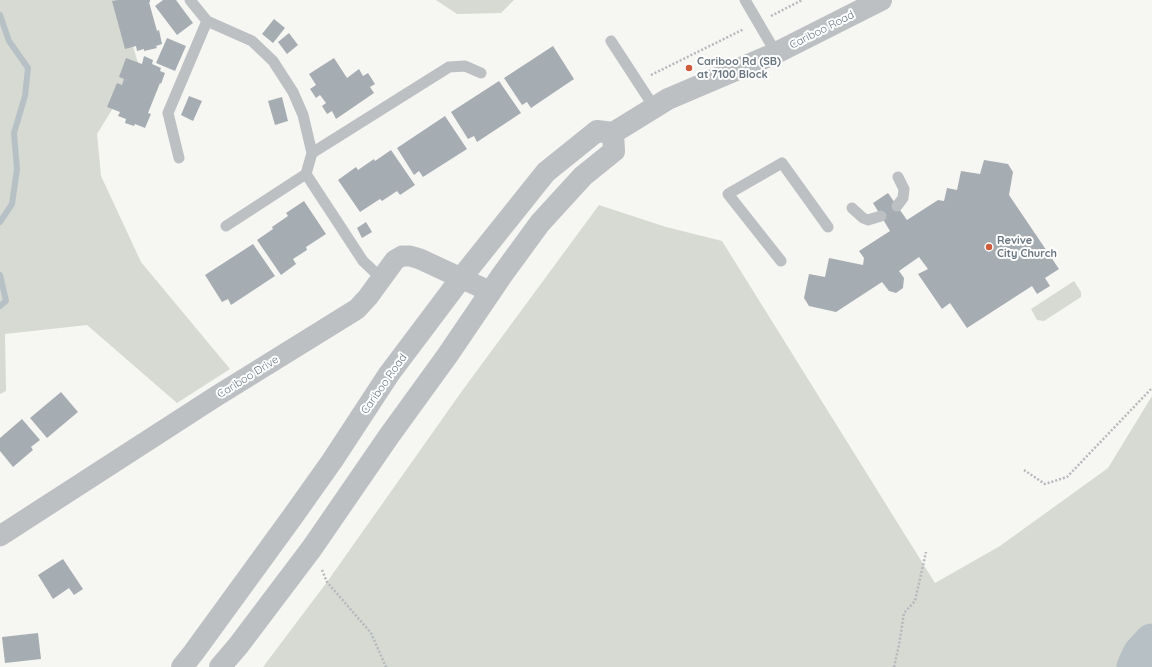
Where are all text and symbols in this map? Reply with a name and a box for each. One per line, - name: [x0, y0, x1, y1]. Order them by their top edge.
- street label: Cariboo Road: [788, 8, 856, 52]
- place label: Cariboo Rd (SB) at 7100 Block: [697, 55, 781, 81]
- marker: Cariboo Rd (SB) at 7100 Block: [684, 63, 694, 73]
- place label: Revive City Church: [997, 234, 1057, 260]
- marker: Revive City Church: [984, 242, 994, 252]
- street label: Cariboo Road: [358, 351, 410, 417]
- street label: Cariboo Drive: [215, 353, 281, 401]

